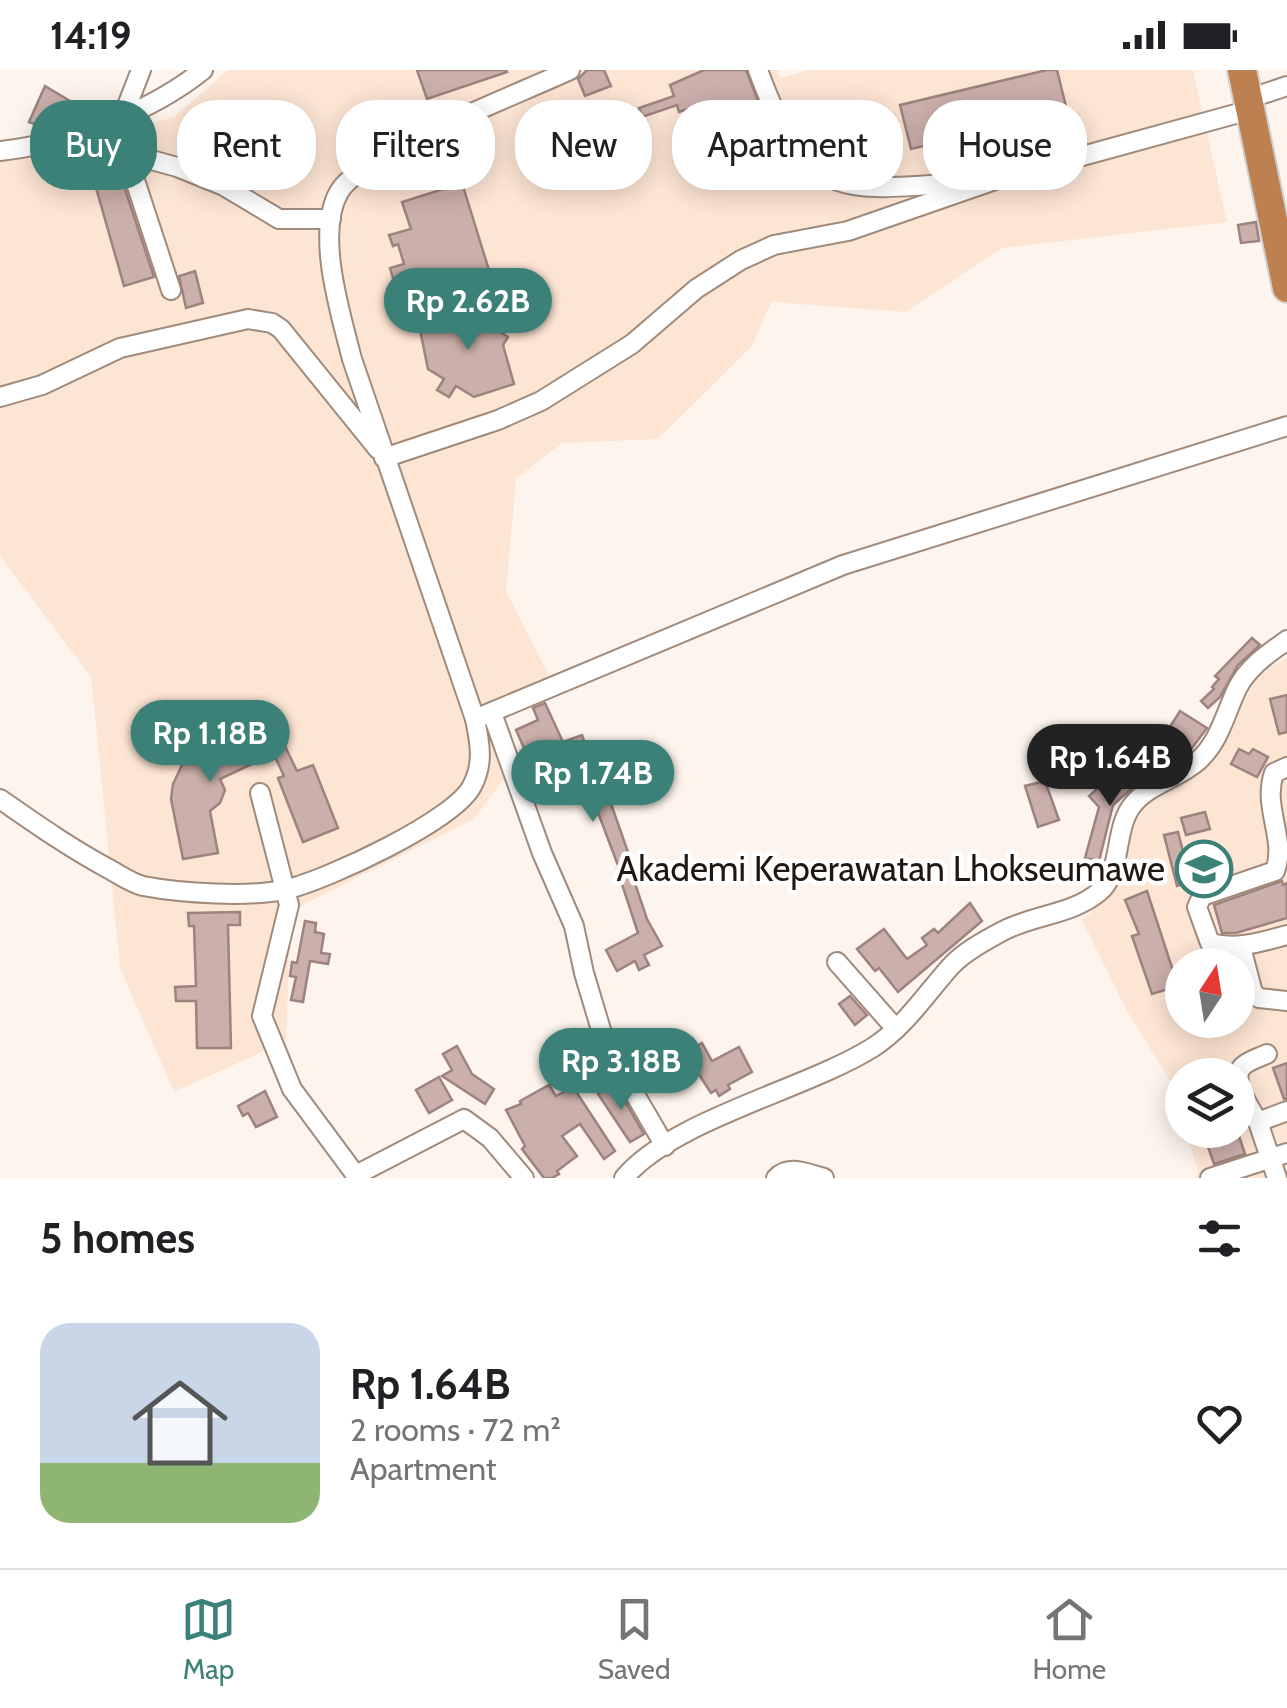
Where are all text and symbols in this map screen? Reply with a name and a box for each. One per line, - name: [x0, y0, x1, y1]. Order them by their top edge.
- text: 14:19: [50, 12, 131, 59]
- chip: Buy: [30, 100, 157, 190]
- chip: Rent: [177, 100, 316, 190]
- chip: Filters: [336, 100, 495, 190]
- chip: New: [515, 100, 652, 190]
- chip: Apartment: [672, 100, 903, 190]
- chip: House: [923, 100, 1087, 190]
- pin: Rp 2.62B: [365, 268, 571, 353]
- text: Rp 2.62B: [406, 281, 530, 320]
- pin: Rp 1.18B: [107, 700, 313, 785]
- text: Rp 1.18B: [153, 713, 267, 752]
- pin: Rp 1.64B: [1007, 724, 1213, 809]
- text: Rp 1.64B: [1049, 737, 1171, 776]
- pin: Rp 1.74B: [490, 740, 696, 825]
- text: Rp 1.74B: [533, 753, 653, 792]
- school or university icon: Akademi Keperawatan Lhokseumawe: [1174, 839, 1234, 899]
- place label: Akademi Keperawatan Lhokseumawe: [617, 847, 1165, 890]
- north arrow: [1165, 948, 1255, 1038]
- map controls: [1165, 948, 1255, 1148]
- pin: Rp 3.18B: [518, 1028, 724, 1113]
- text: Rp 3.18B: [561, 1041, 681, 1080]
- button: layers: [1165, 1058, 1255, 1148]
- icon: filters: [1192, 1211, 1247, 1266]
- text: 5 homes: [40, 1212, 195, 1264]
- text: Rp 1.64B: [350, 1358, 510, 1410]
- icon: home: [120, 1363, 240, 1483]
- icon: heart: [1192, 1396, 1247, 1451]
- text: 2 rooms · 72 m²: [350, 1410, 561, 1449]
- text: Apartment: [350, 1449, 497, 1488]
- tab: Map: [181, 1592, 236, 1686]
- tab: Saved: [598, 1592, 671, 1686]
- tab: Home: [1032, 1592, 1106, 1686]

